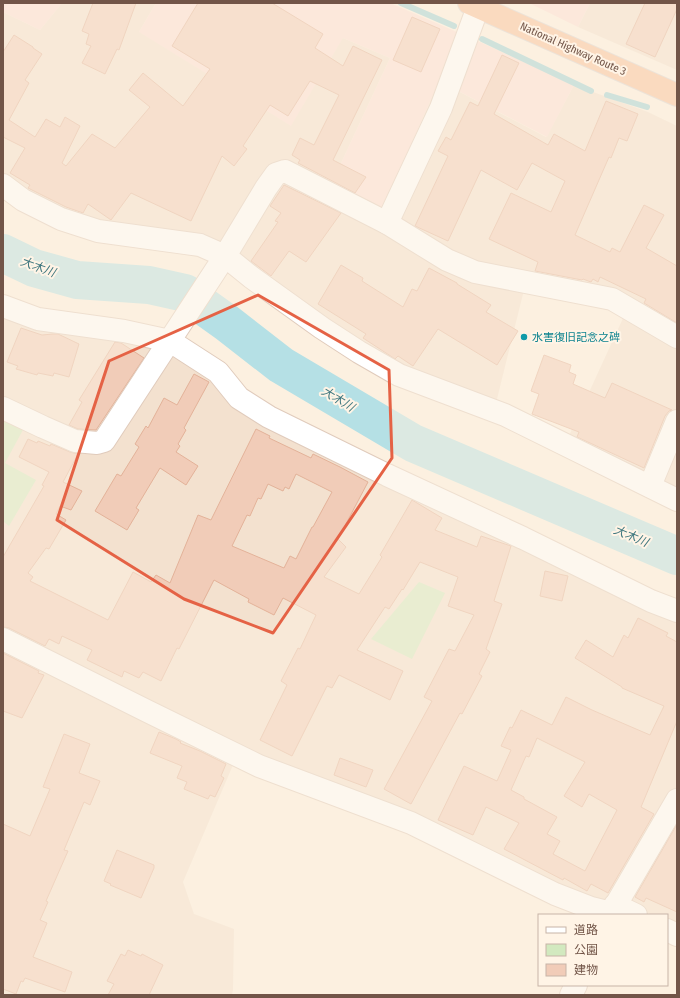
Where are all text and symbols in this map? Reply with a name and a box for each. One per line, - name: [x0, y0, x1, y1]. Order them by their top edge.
- street label: National Highway Route 3: [518, 20, 628, 78]
- water label: 大木川: [19, 254, 59, 280]
- place label: 水害復旧記念之碑: [532, 331, 620, 344]
- marker: 水害復旧記念之碑: [519, 332, 529, 342]
- water label: 大木川: [319, 384, 359, 415]
- water label: 大木川: [612, 523, 652, 550]
- legend: [538, 914, 668, 986]
- text: 道路: [574, 923, 598, 937]
- text: 公園: [574, 943, 598, 957]
- text: 建物: [574, 963, 598, 977]

